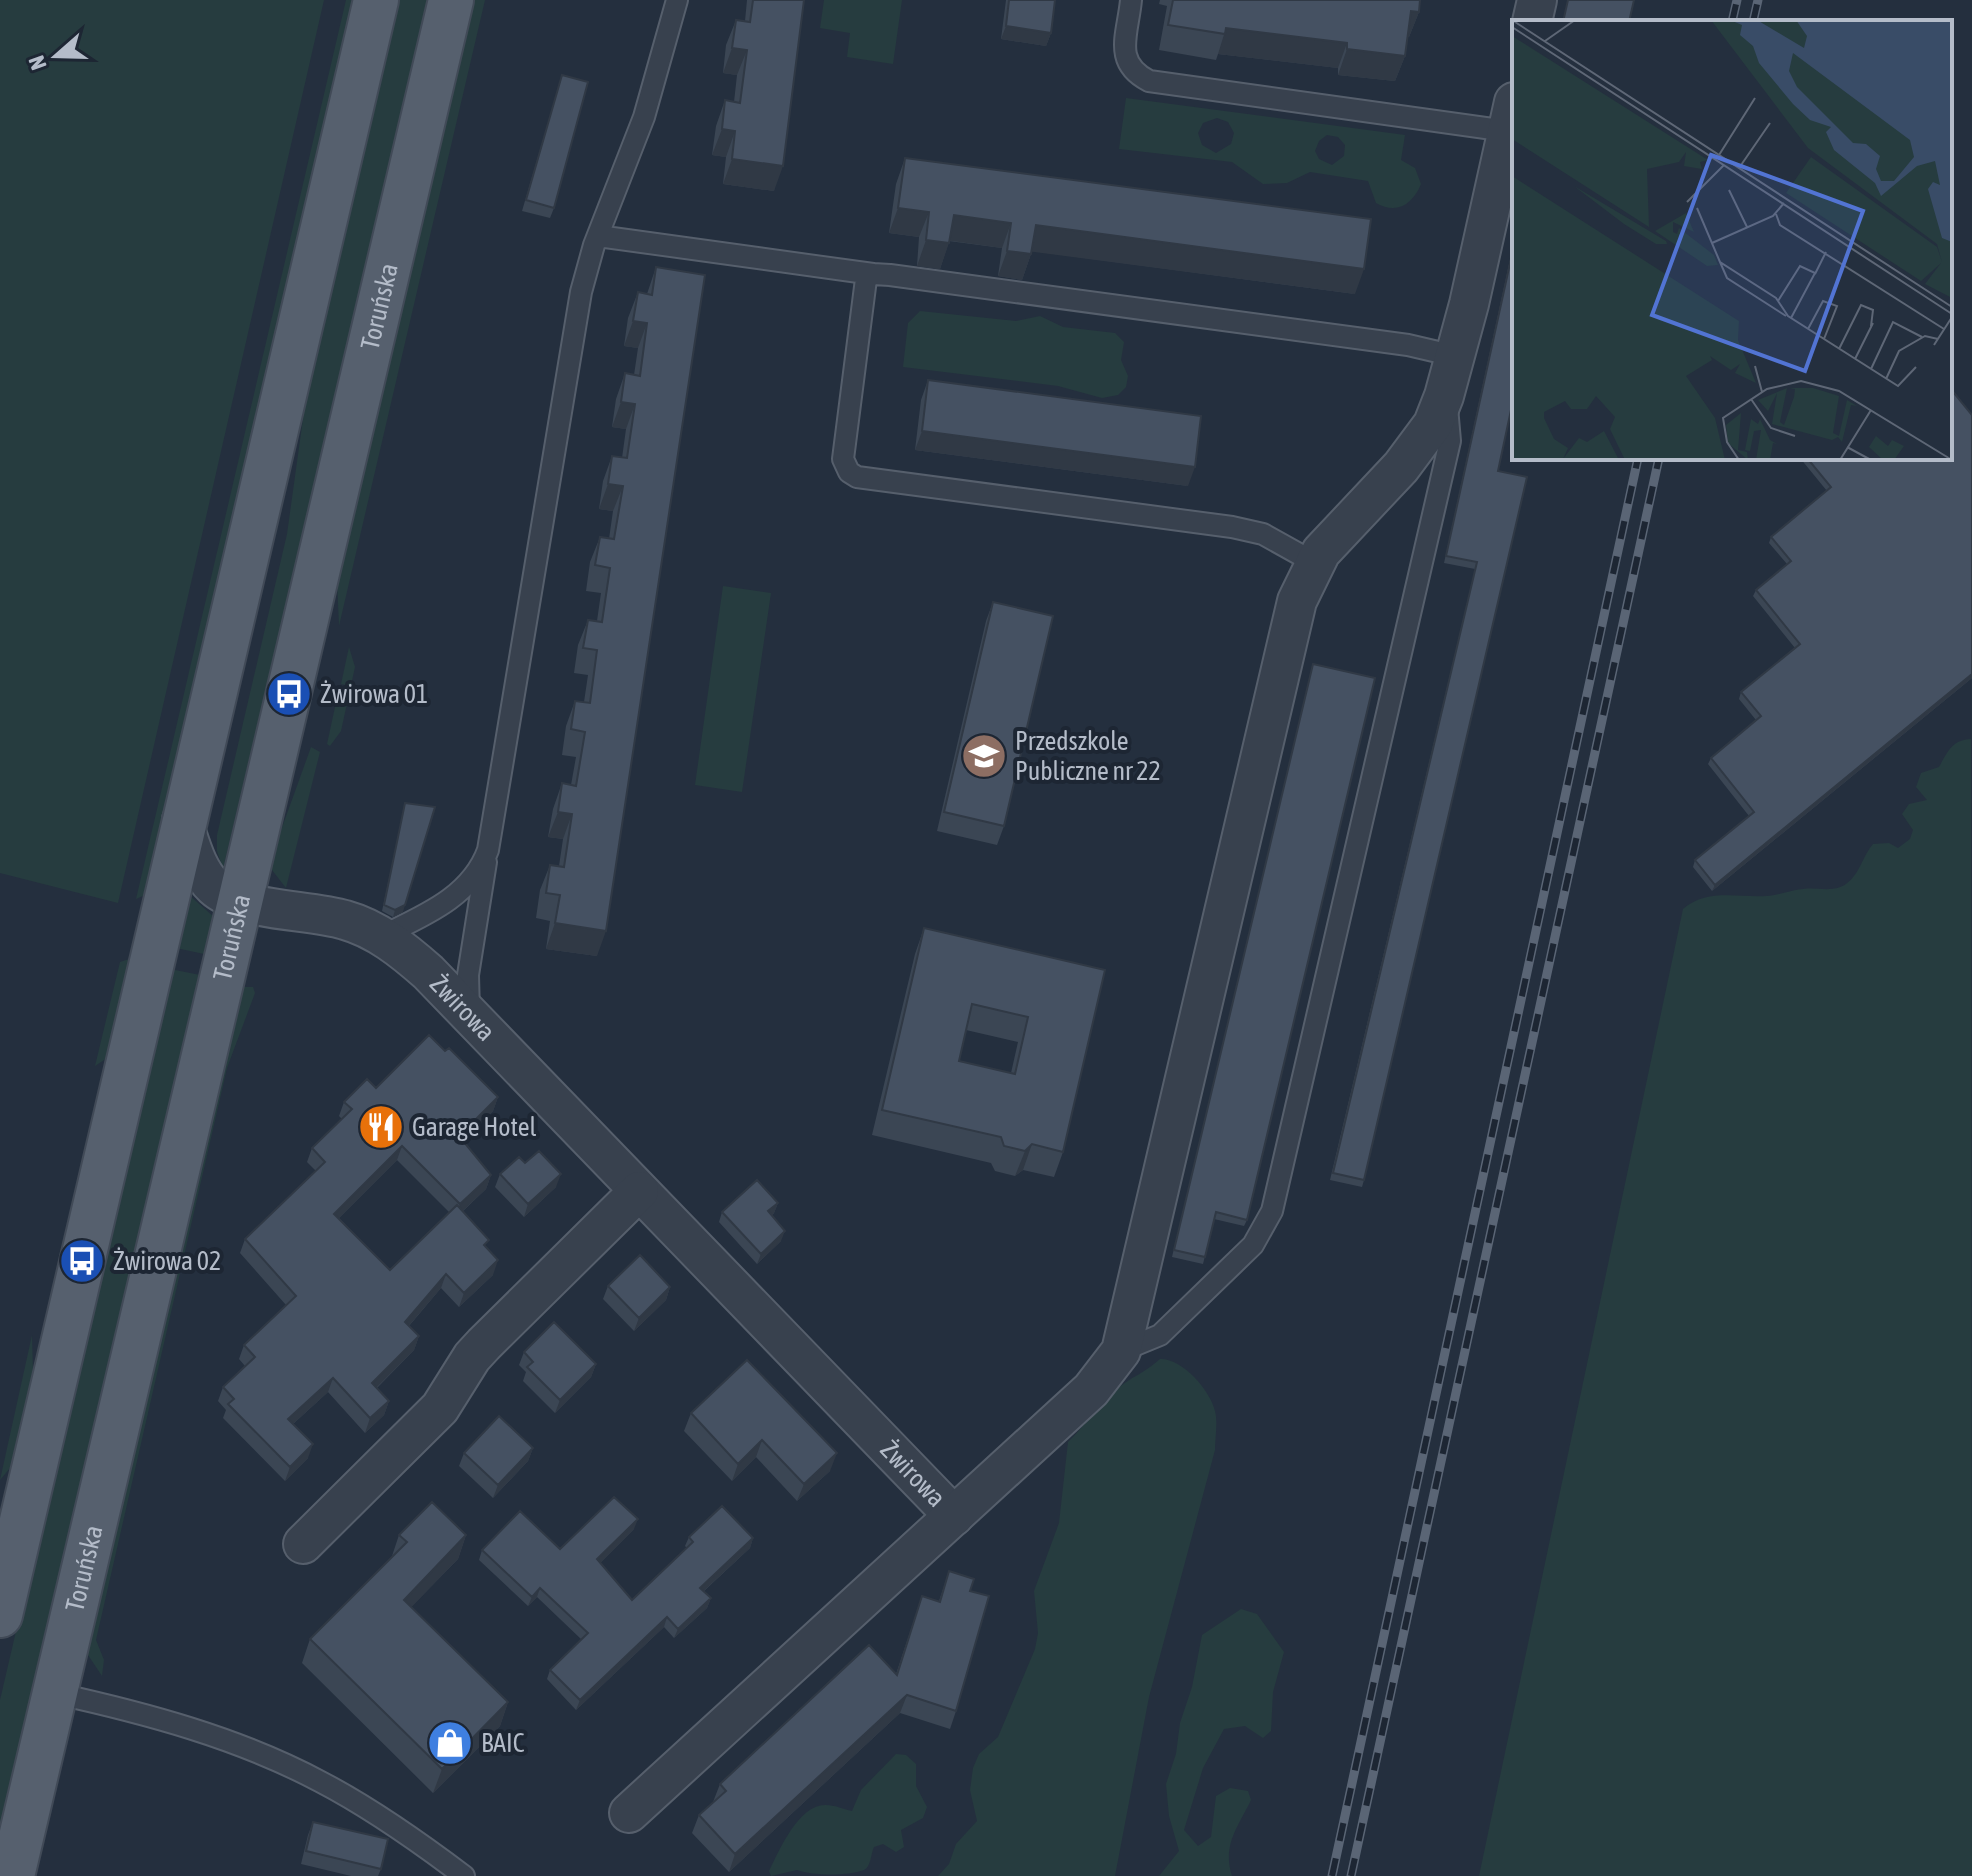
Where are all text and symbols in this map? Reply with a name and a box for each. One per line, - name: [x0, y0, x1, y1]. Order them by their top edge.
- north arrow: [16, 16, 96, 96]
- inset map: [1512, 20, 1952, 460]
- text: N: [23, 52, 52, 73]
- street label: Toruńska: [355, 260, 404, 353]
- bus stop icon: Żwirowa 01: [265, 670, 313, 718]
- place label: Żwirowa 01: [320, 679, 428, 709]
- place label: Przedszkole Publiczne nr 22: [1015, 726, 1161, 786]
- school or university icon: Przedszkole Publiczne nr 22: [960, 732, 1008, 780]
- street label: Toruńska: [207, 891, 256, 983]
- street label: Żwirowa: [424, 968, 501, 1047]
- restaurant icon: Garage Hotel: [357, 1103, 405, 1151]
- place label: Garage Hotel: [412, 1112, 536, 1142]
- bus stop icon: Żwirowa 02: [58, 1237, 106, 1285]
- place label: Żwirowa 02: [113, 1246, 221, 1276]
- street label: Żwirowa: [874, 1434, 952, 1513]
- street label: Toruńska: [59, 1522, 109, 1614]
- shop icon: BAIC: [426, 1719, 474, 1767]
- place label: BAIC: [481, 1728, 525, 1758]

